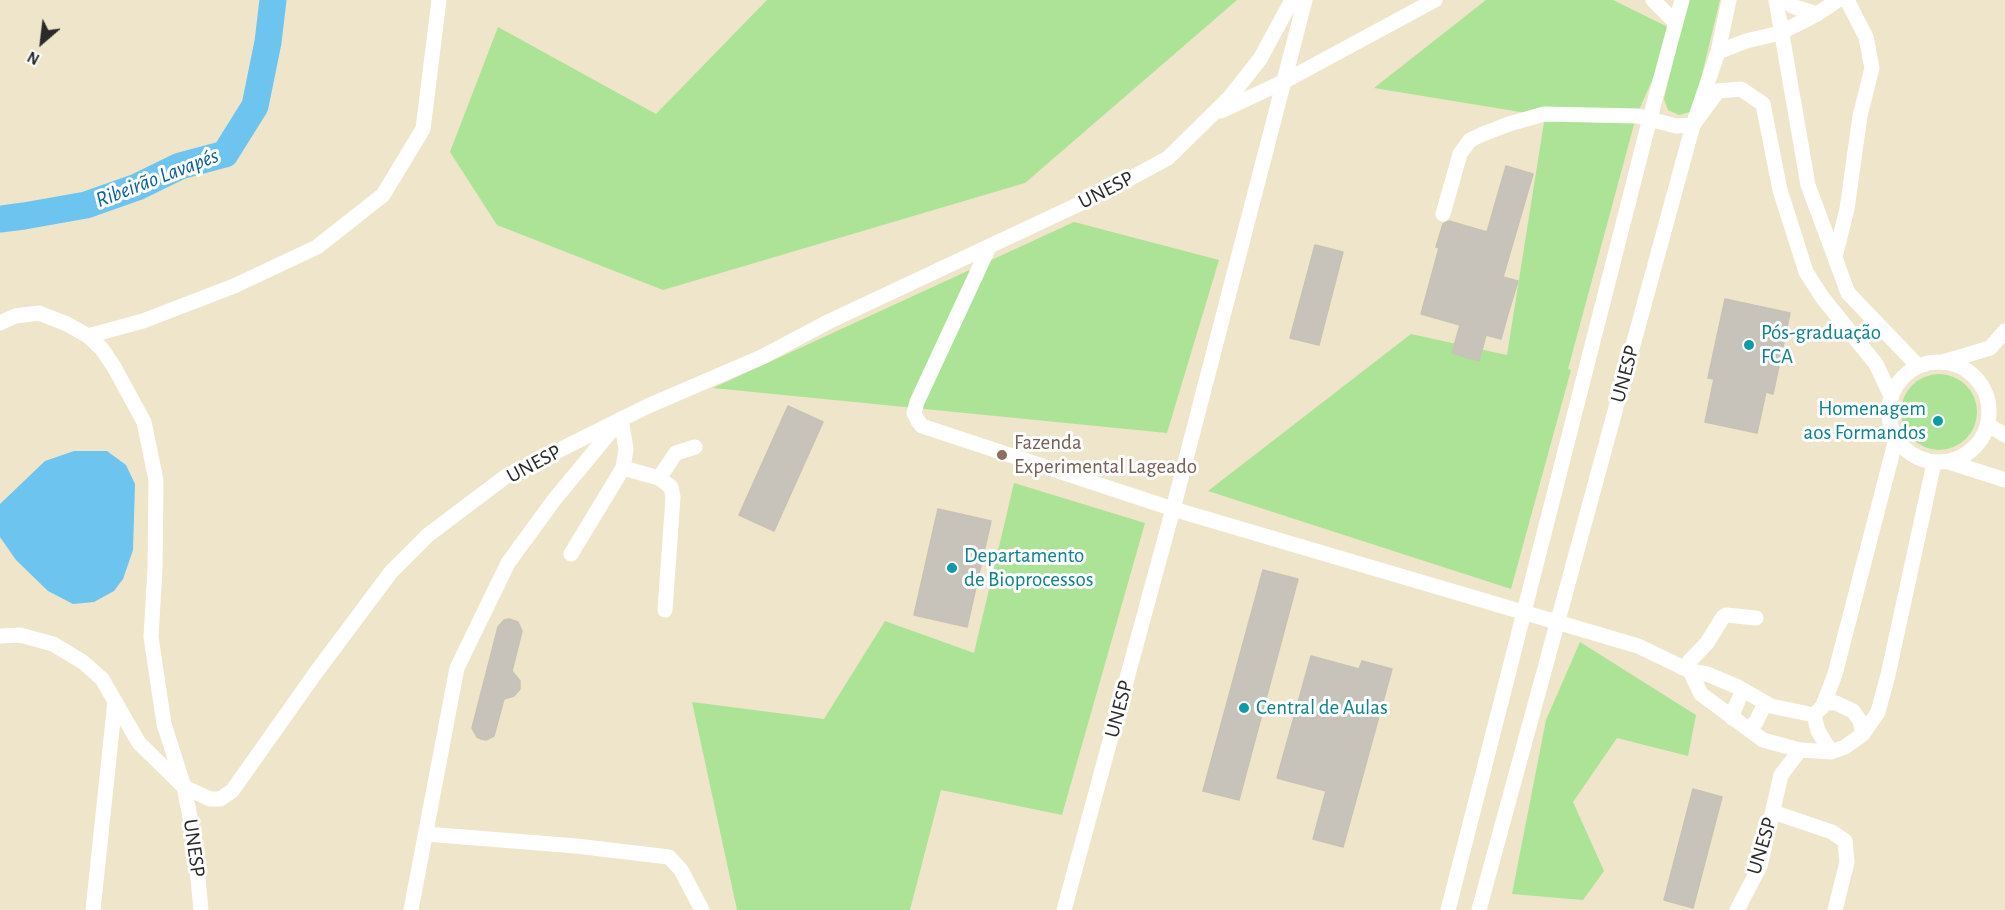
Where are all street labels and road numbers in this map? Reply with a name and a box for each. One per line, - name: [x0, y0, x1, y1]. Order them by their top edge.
- street label: UNESP: [1074, 166, 1138, 214]
- street label: UNESP: [1605, 343, 1645, 405]
- street label: UNESP: [502, 439, 566, 489]
- street label: UNESP: [1099, 678, 1139, 740]
- street label: UNESP: [1741, 814, 1783, 878]
- street label: UNESP: [177, 817, 211, 879]

